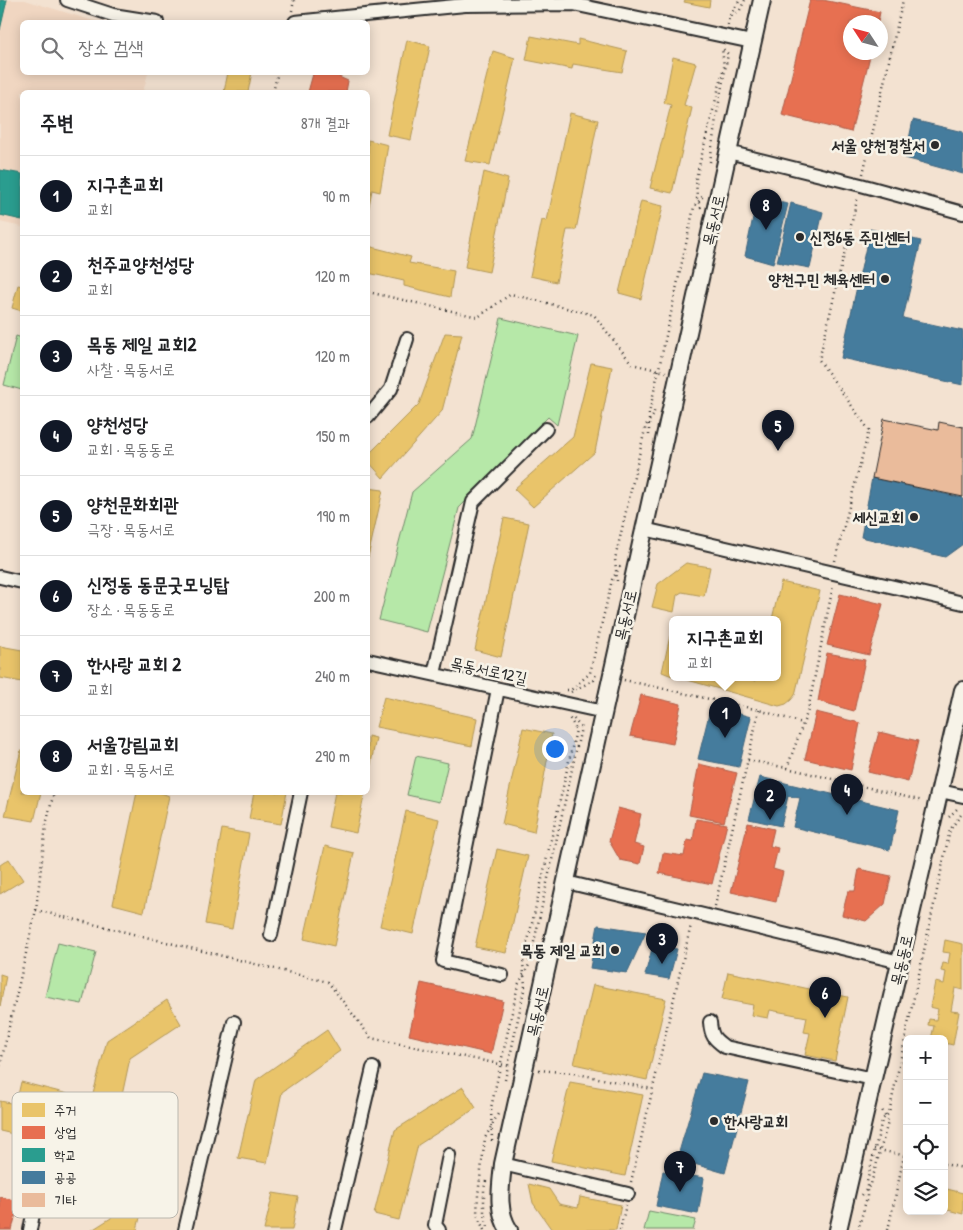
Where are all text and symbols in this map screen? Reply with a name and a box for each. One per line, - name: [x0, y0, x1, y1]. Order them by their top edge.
- north arrow: [843, 15, 888, 60]
- search box: [20, 20, 370, 75]
- icon: search: [38, 34, 66, 62]
- text: 장소 검색: [78, 34, 144, 60]
- text: 주변: [40, 108, 74, 137]
- text: 8개 결과: [301, 112, 350, 134]
- place label: 서울 양천경찰서: [831, 134, 925, 156]
- marker: 서울 양천경찰서: [929, 139, 941, 151]
- text: 지구촌교회: [87, 171, 163, 197]
- text: 1: [53, 185, 59, 207]
- text: 90 m: [322, 185, 350, 207]
- pin: 8: [750, 189, 782, 230]
- street label: 목동서로: [696, 192, 730, 248]
- text: 교회: [87, 198, 113, 220]
- place label: 신정6동 주민센터: [810, 226, 910, 248]
- marker: 신정6동 주민센터: [794, 231, 806, 243]
- text: 천주교양천성당: [87, 251, 194, 277]
- text: 2: [52, 265, 60, 287]
- text: 120 m: [315, 265, 350, 287]
- place label: 양천구민 체육센터: [768, 268, 875, 290]
- marker: 양천구민 체육센터: [879, 273, 891, 285]
- text: 교회: [87, 278, 113, 300]
- text: 목동 제일 교회2: [87, 331, 196, 357]
- text: 3: [52, 345, 60, 367]
- text: 120 m: [315, 345, 350, 367]
- text: 사찰 · 목동서로: [87, 358, 175, 380]
- pin: 5: [762, 410, 794, 451]
- text: 양천성당: [87, 411, 148, 437]
- text: 4: [53, 425, 59, 447]
- text: 150 m: [316, 425, 350, 447]
- text: 교회 · 목동동로: [87, 438, 175, 460]
- text: 양천문화회관: [87, 491, 179, 517]
- text: 5: [53, 505, 59, 527]
- text: 190 m: [317, 505, 350, 527]
- place label: 세신교회: [853, 506, 904, 528]
- marker: 세신교회: [908, 511, 920, 523]
- text: 극장 · 목동서로: [87, 518, 175, 540]
- text: 신정동 동문굿모닝탑: [87, 571, 229, 597]
- text: 6: [53, 585, 59, 607]
- text: 200 m: [314, 585, 350, 607]
- street label: 목동서로: [608, 587, 642, 643]
- text: 장소 · 목동동로: [87, 598, 175, 620]
- popup: [669, 616, 781, 681]
- text: 지구촌교회: [687, 624, 763, 650]
- text: 한사랑 교회 2: [87, 651, 181, 677]
- street label: 목동서로12길: [449, 651, 529, 689]
- text: 교회: [687, 651, 713, 673]
- text: 7: [52, 665, 60, 687]
- text: 240 m: [315, 665, 350, 687]
- text: 교회: [87, 678, 113, 700]
- pin: 1: [709, 697, 741, 738]
- text: 서울강림교회: [87, 731, 179, 757]
- your location: [542, 736, 568, 762]
- text: 8: [53, 745, 59, 767]
- text: 290 m: [315, 745, 350, 767]
- text: 교회 · 목동서로: [87, 758, 175, 780]
- pin: 4: [831, 774, 863, 815]
- pin: 2: [754, 779, 786, 820]
- pin: 3: [646, 923, 678, 964]
- street label: 목동동로: [884, 932, 918, 988]
- place label: 목동 제일 교회: [520, 939, 605, 961]
- marker: 목동 제일 교회: [609, 944, 621, 956]
- pin: 6: [809, 977, 841, 1018]
- street label: 목동서로: [520, 983, 554, 1039]
- map controls: [903, 1035, 948, 1215]
- button: +: [903, 1035, 948, 1080]
- button: −: [903, 1080, 948, 1125]
- legend: [12, 1092, 178, 1218]
- text: 주거: [54, 1100, 77, 1119]
- place label: 한사랑교회: [723, 1110, 788, 1132]
- marker: 한사랑교회: [708, 1115, 720, 1127]
- text: 상업: [54, 1122, 77, 1141]
- button: locate: [903, 1125, 948, 1170]
- text: 학교: [54, 1145, 77, 1164]
- pin: 7: [664, 1151, 696, 1192]
- text: 공공: [54, 1167, 77, 1186]
- button: layers: [903, 1170, 948, 1215]
- text: 기타: [54, 1190, 77, 1209]

